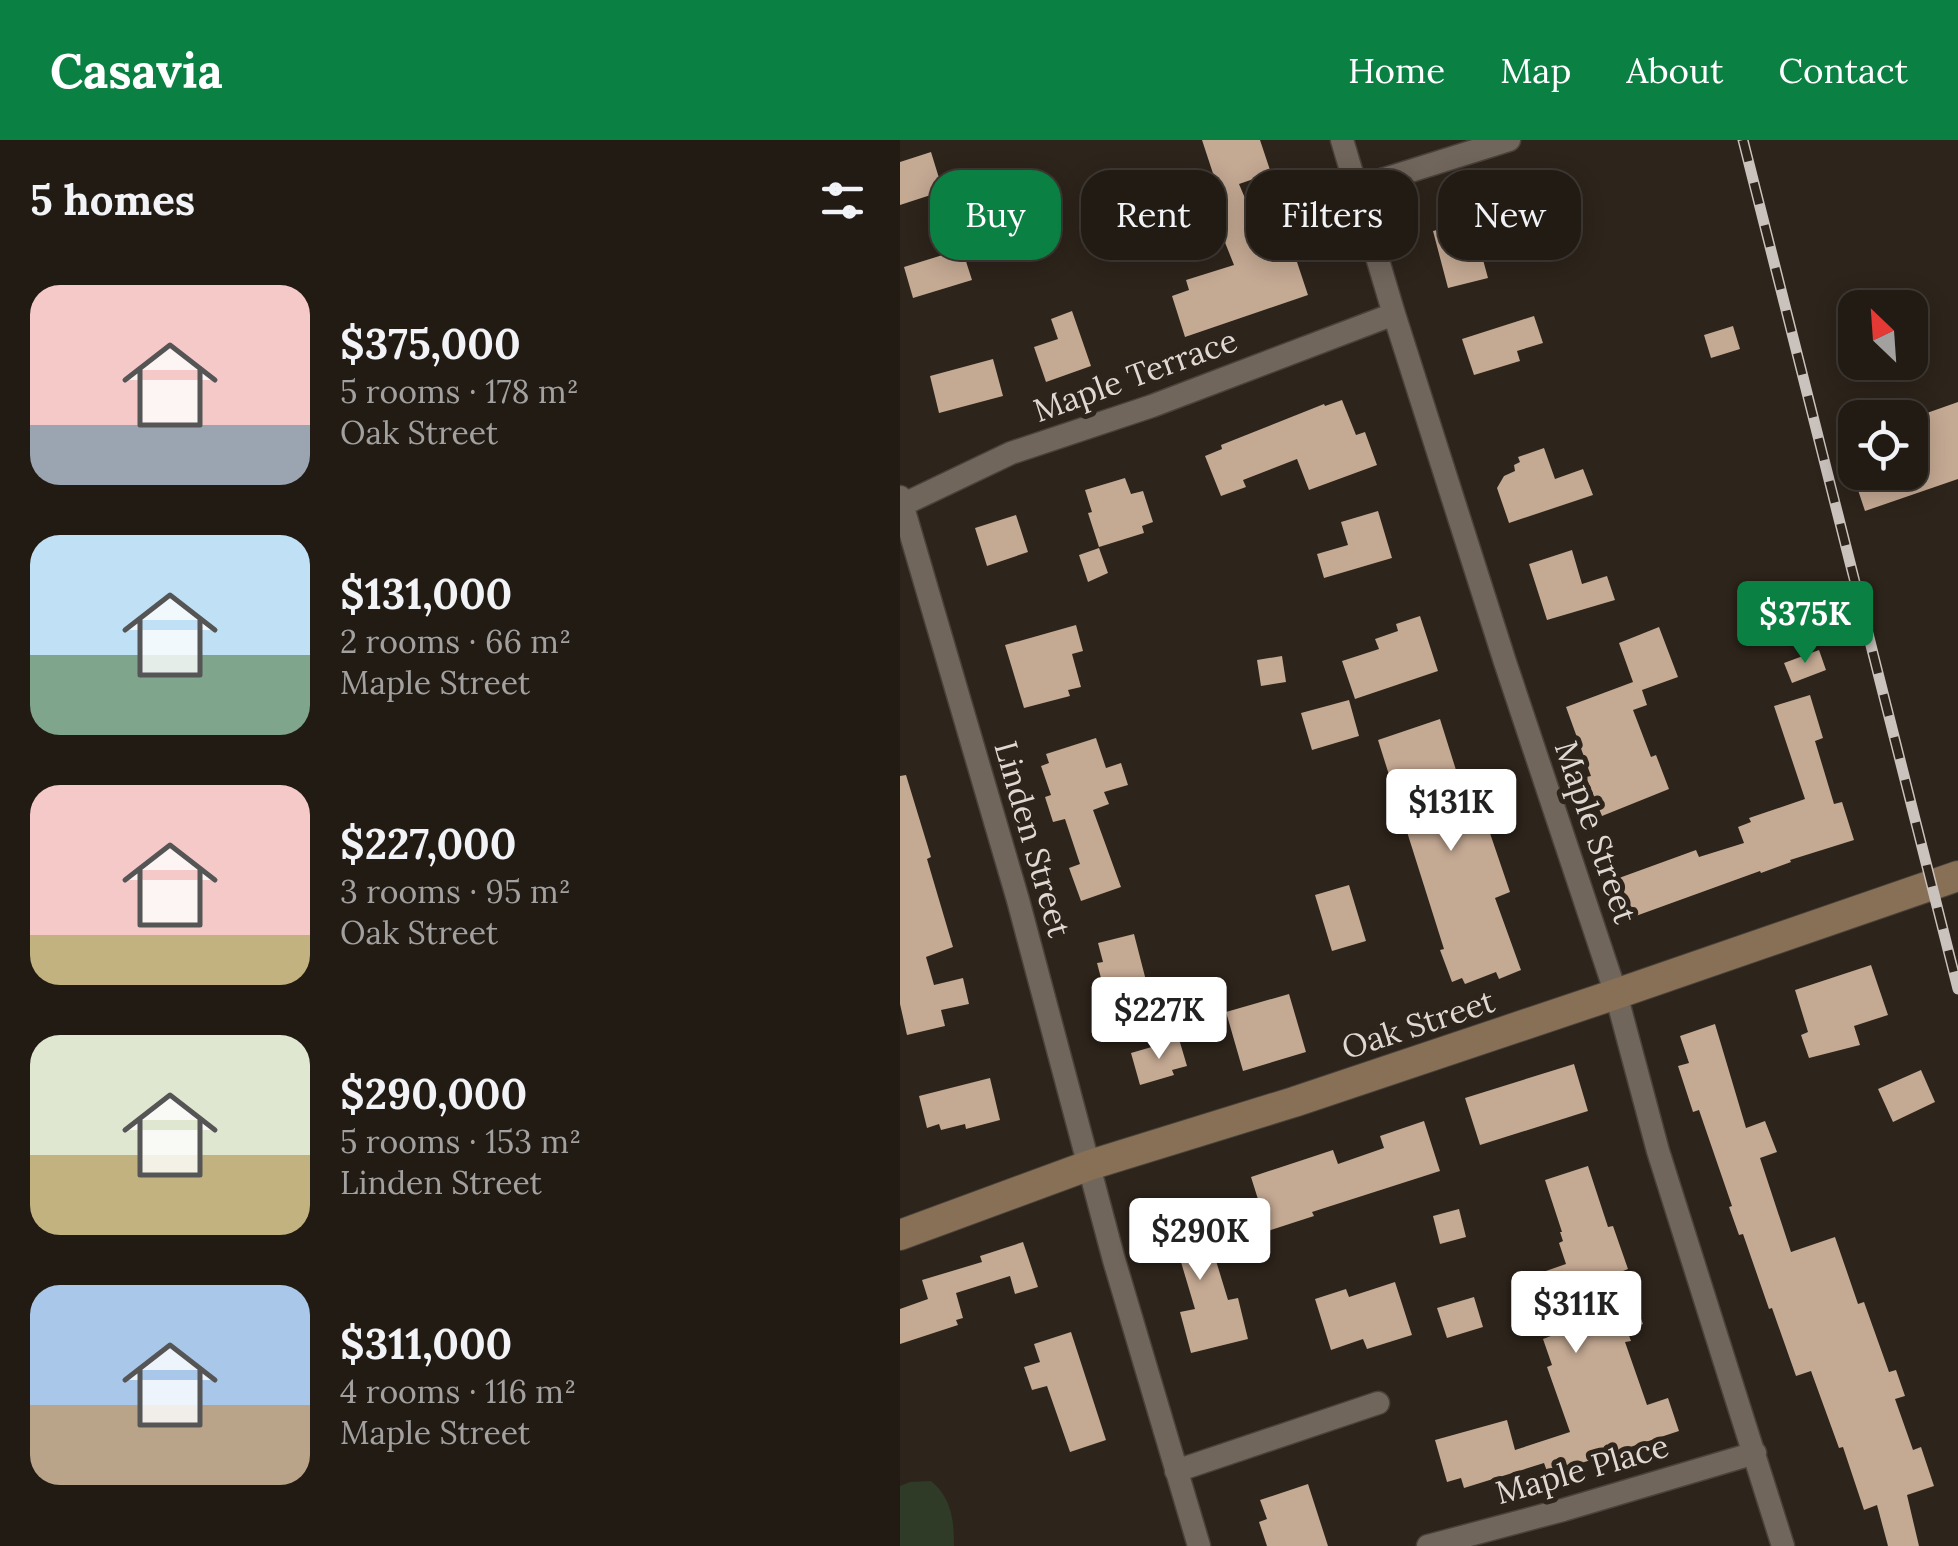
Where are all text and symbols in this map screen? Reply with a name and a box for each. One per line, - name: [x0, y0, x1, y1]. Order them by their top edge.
- text: Casavia: [50, 40, 223, 101]
- text: Home: [1348, 48, 1445, 93]
- text: Map: [1500, 48, 1571, 93]
- text: About: [1626, 48, 1724, 93]
- text: Contact: [1779, 48, 1908, 93]
- chip: Buy: [930, 170, 1061, 260]
- chip: Rent: [1081, 170, 1226, 260]
- chip: Filters: [1246, 170, 1418, 260]
- chip: New: [1438, 170, 1581, 260]
- text: 5 homes: [30, 173, 195, 227]
- icon: filters: [815, 173, 870, 228]
- north arrow: [1838, 290, 1928, 380]
- map controls: [1838, 290, 1928, 490]
- text: $375,000: [340, 317, 521, 371]
- street label: Maple Terrace: [1027, 319, 1243, 431]
- icon: home: [110, 325, 230, 445]
- text: 5 rooms · 178 m²: [340, 371, 579, 412]
- button: locate: [1838, 400, 1928, 490]
- text: Oak Street: [340, 412, 498, 453]
- text: $131,000: [340, 567, 512, 621]
- icon: home: [110, 575, 230, 695]
- pin: $375K: [1735, 581, 1875, 666]
- text: $375K: [1759, 593, 1851, 634]
- text: 2 rooms · 66 m²: [340, 621, 571, 662]
- text: Maple Street: [340, 662, 530, 703]
- street label: Maple Street: [1546, 735, 1647, 929]
- street label: Linden Street: [985, 736, 1081, 942]
- pin: $131K: [1381, 769, 1521, 854]
- text: $131K: [1408, 781, 1494, 822]
- text: $227,000: [340, 817, 517, 871]
- icon: home: [110, 825, 230, 945]
- text: 3 rooms · 95 m²: [340, 871, 571, 912]
- text: Oak Street: [340, 912, 498, 953]
- pin: $227K: [1089, 977, 1229, 1062]
- street label: Oak Street: [1336, 980, 1500, 1068]
- text: $227K: [1114, 989, 1204, 1030]
- text: $290,000: [340, 1067, 527, 1121]
- icon: home: [110, 1075, 230, 1195]
- text: 5 rooms · 153 m²: [340, 1121, 581, 1162]
- text: Linden Street: [340, 1162, 542, 1203]
- pin: $290K: [1130, 1198, 1270, 1283]
- text: $290K: [1151, 1210, 1249, 1251]
- pin: $311K: [1506, 1271, 1646, 1356]
- text: $311K: [1533, 1283, 1619, 1324]
- text: $311,000: [340, 1317, 512, 1371]
- icon: home: [110, 1325, 230, 1445]
- text: 4 rooms · 116 m²: [340, 1371, 576, 1412]
- text: Maple Street: [340, 1412, 530, 1453]
- street label: Maple Place: [1491, 1425, 1673, 1513]

